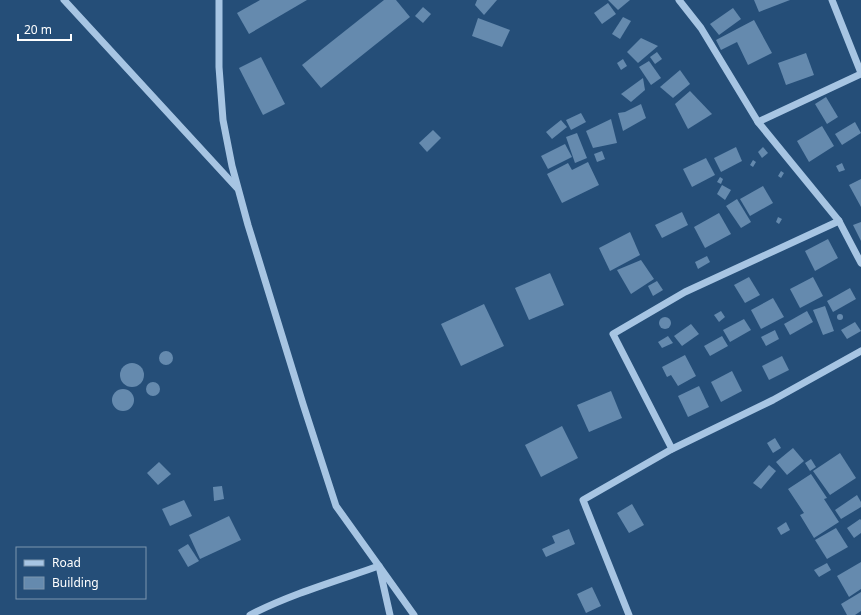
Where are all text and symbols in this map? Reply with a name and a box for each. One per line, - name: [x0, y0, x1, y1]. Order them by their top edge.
- scale bar: [18, 16, 71, 42]
- text: 20 m: [24, 21, 52, 38]
- legend: [16, 547, 146, 599]
- text: Road: [52, 554, 81, 571]
- text: Building: [52, 574, 99, 591]

